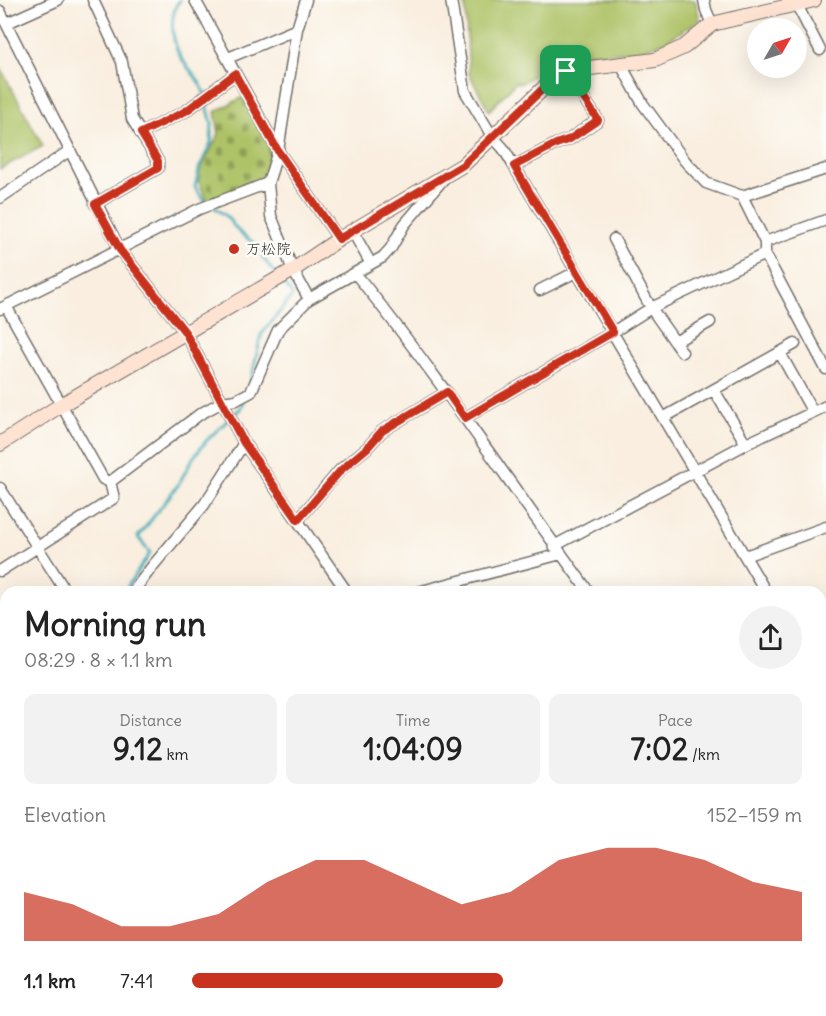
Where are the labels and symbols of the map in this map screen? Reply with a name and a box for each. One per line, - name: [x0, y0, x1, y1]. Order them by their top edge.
- north arrow: [747, 18, 807, 78]
- pin: [540, 45, 591, 96]
- place label: 万松院: [246, 239, 291, 258]
- marker: 万松院: [227, 242, 241, 256]

